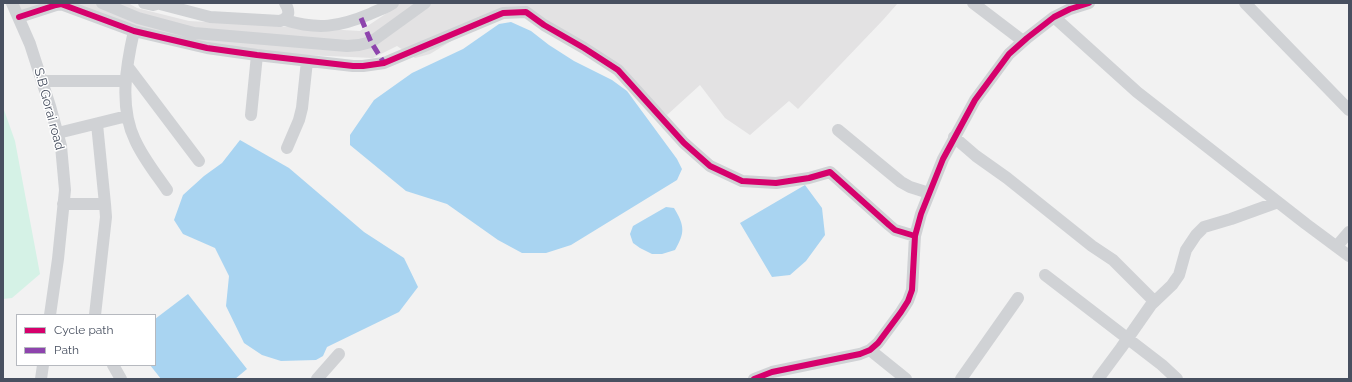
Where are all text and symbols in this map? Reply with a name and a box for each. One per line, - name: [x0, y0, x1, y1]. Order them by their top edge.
- street label: S.B Gorai road: [31, 66, 67, 152]
- legend: [16, 314, 156, 366]
- text: Cycle path: [54, 323, 113, 337]
- text: Path: [54, 343, 79, 357]

